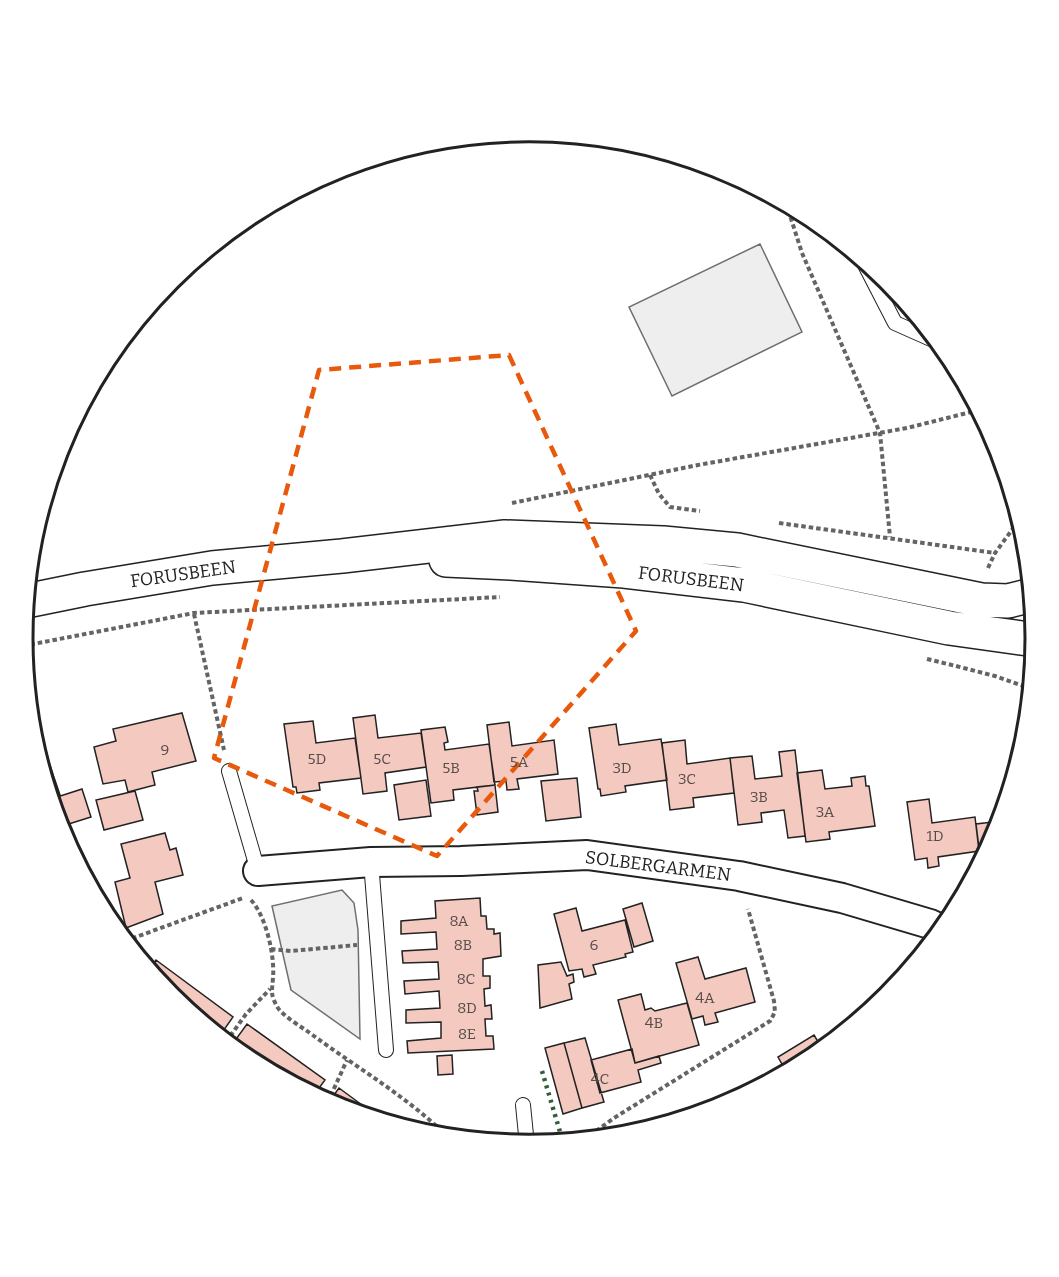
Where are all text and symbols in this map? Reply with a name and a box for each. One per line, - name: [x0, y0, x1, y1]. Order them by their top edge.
- street label: FORUSBEEN: [129, 556, 237, 592]
- street label: FORUSBEEN: [637, 562, 745, 596]
- house number: 9: [161, 741, 169, 759]
- house number: 5D: [308, 750, 326, 768]
- house number: 5C: [373, 750, 391, 768]
- house number: 5A: [510, 753, 529, 771]
- house number: 5B: [442, 759, 460, 777]
- house number: 3D: [613, 759, 631, 777]
- house number: 3C: [678, 770, 696, 788]
- house number: 3B: [750, 788, 768, 806]
- house number: 3A: [816, 803, 835, 821]
- house number: 1D: [927, 827, 943, 845]
- street label: SOLBERGARMEN: [584, 846, 732, 886]
- house number: 8A: [449, 912, 469, 930]
- house number: 8B: [454, 936, 472, 954]
- house number: 6: [590, 936, 599, 954]
- house number: 8C: [457, 970, 475, 988]
- house number: 4A: [695, 989, 715, 1007]
- house number: 8D: [457, 999, 477, 1017]
- house number: 4B: [645, 1014, 663, 1032]
- house number: 8E: [458, 1025, 476, 1043]
- house number: 4C: [591, 1070, 609, 1088]

